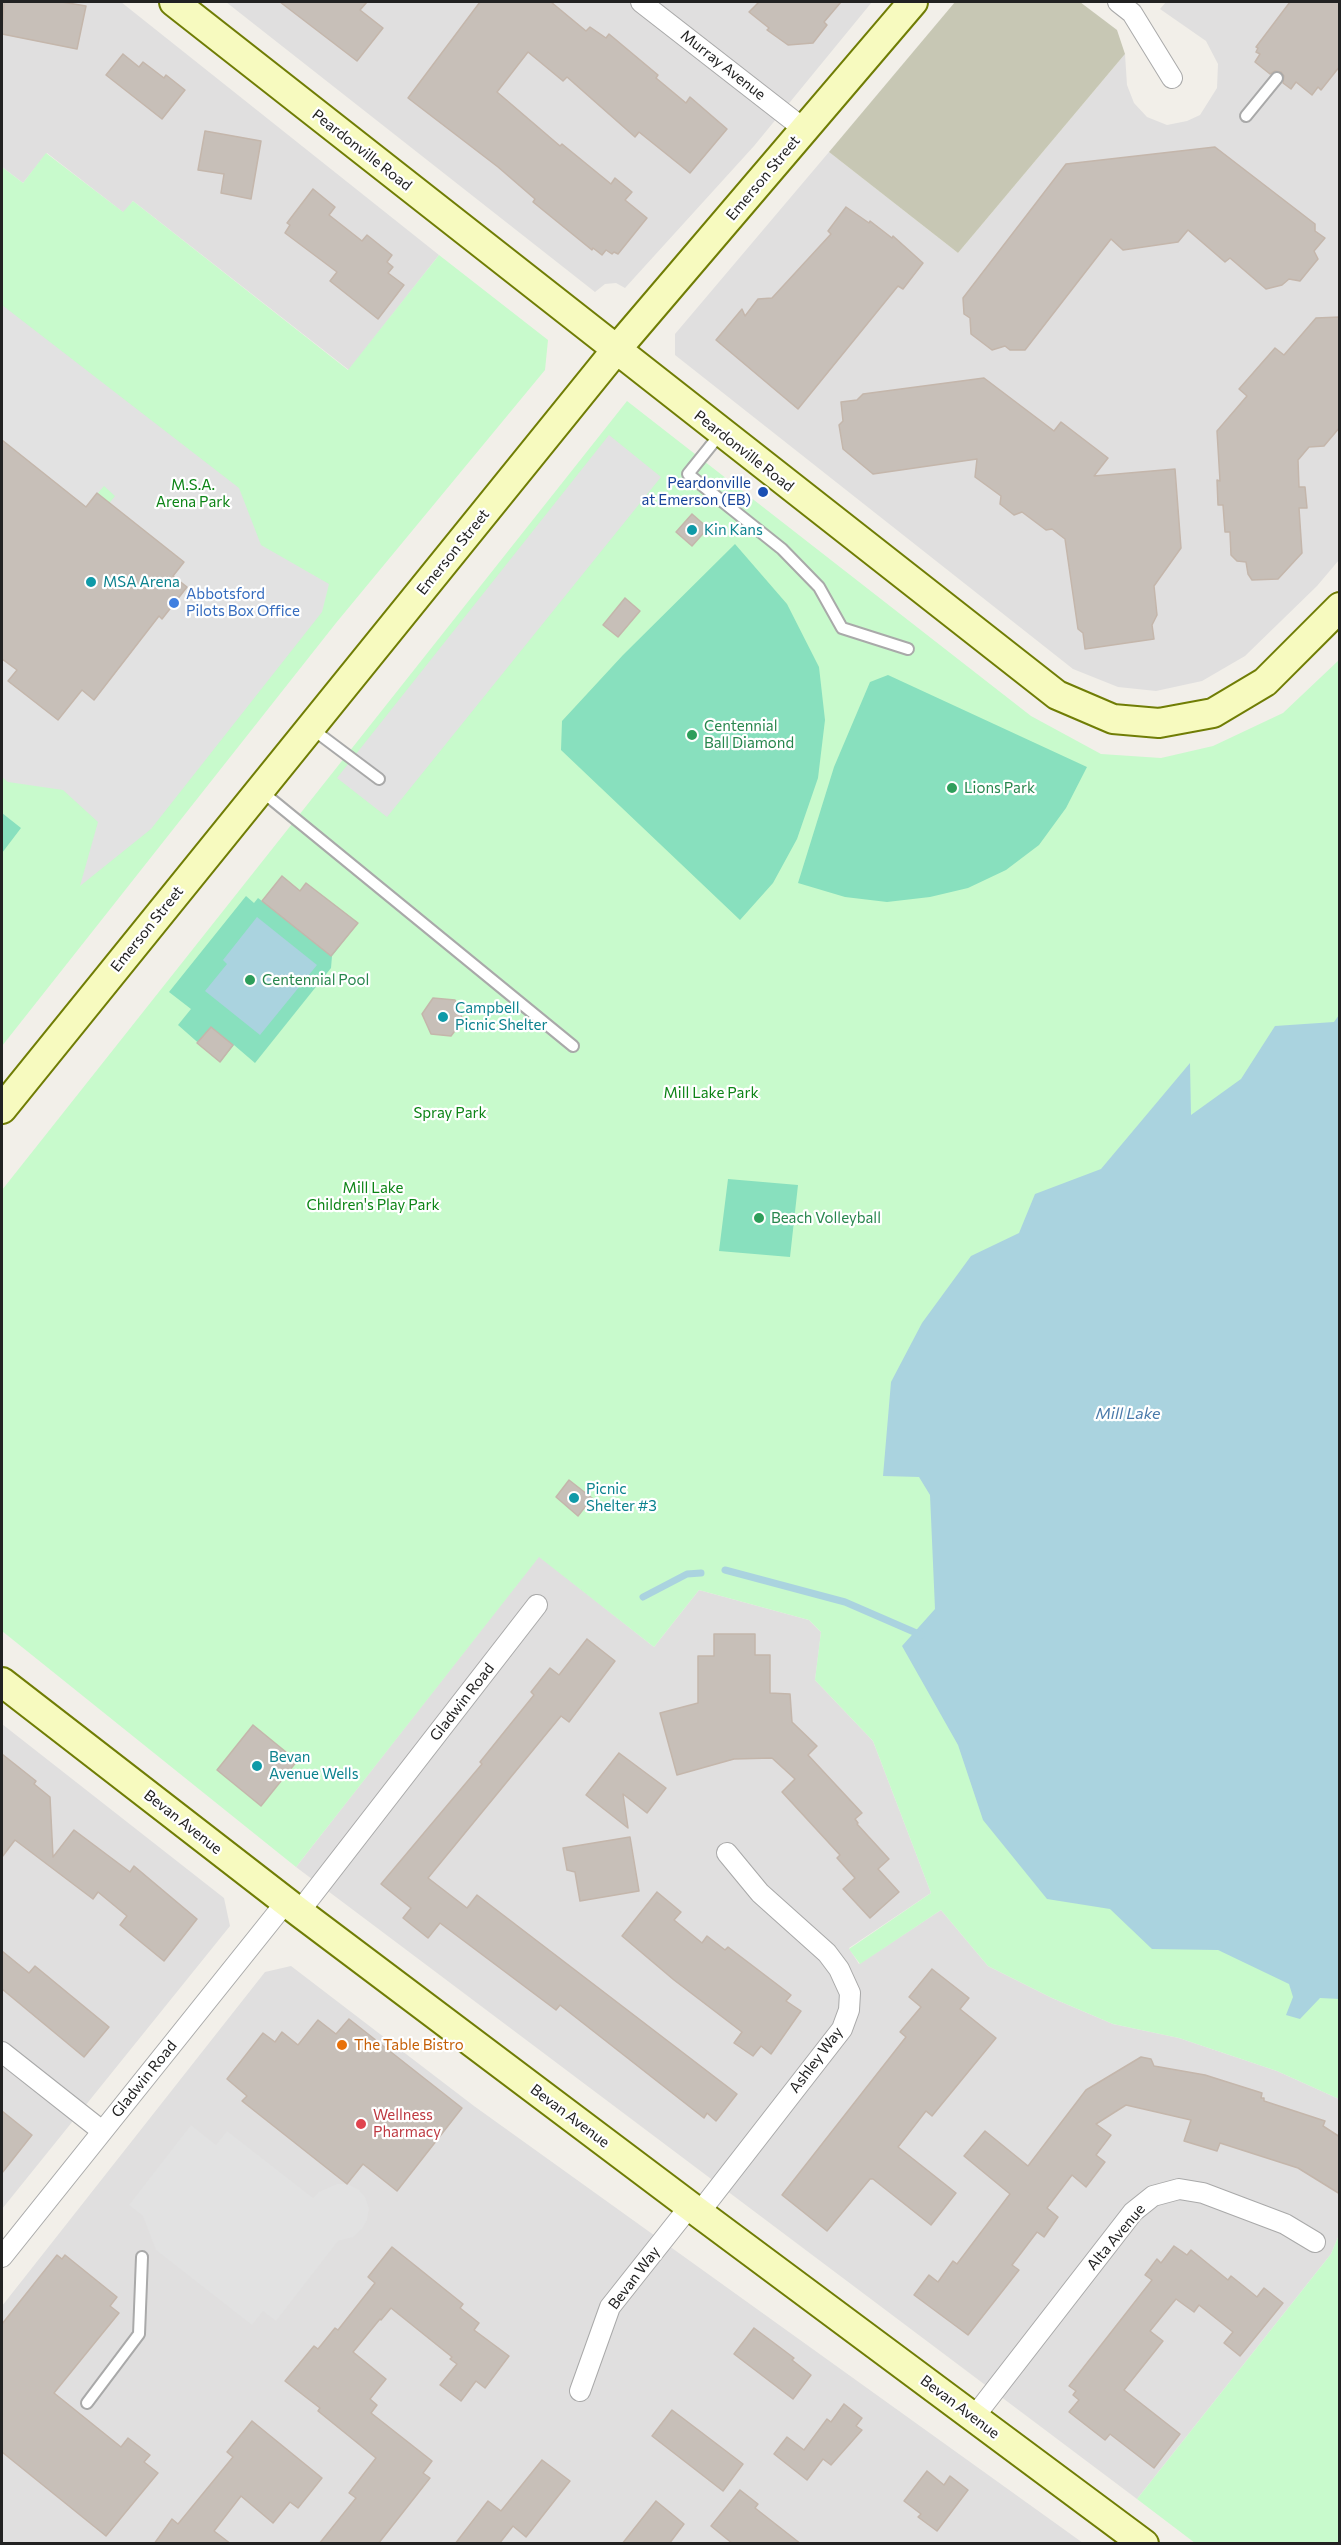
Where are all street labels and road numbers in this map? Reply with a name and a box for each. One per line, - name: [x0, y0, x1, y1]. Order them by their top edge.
- street label: Murray Avenue: [677, 26, 769, 104]
- street label: Peardonville Road: [309, 105, 415, 195]
- street label: Emerson Street: [722, 132, 804, 224]
- street label: Peardonville Road: [691, 406, 797, 496]
- street label: Emerson Street: [413, 505, 493, 599]
- street label: Emerson Street: [107, 882, 187, 976]
- street label: Gladwin Road: [426, 1660, 498, 1744]
- street label: Bevan Avenue: [140, 1786, 226, 1858]
- street label: Ashley Way: [785, 2023, 847, 2097]
- street label: Gladwin Road: [108, 2037, 180, 2121]
- street label: Bevan Avenue: [527, 2080, 613, 2152]
- street label: Alta Avenue: [1083, 2200, 1149, 2274]
- street label: Bevan Way: [604, 2243, 664, 2313]
- street label: Bevan Avenue: [917, 2371, 1003, 2443]

